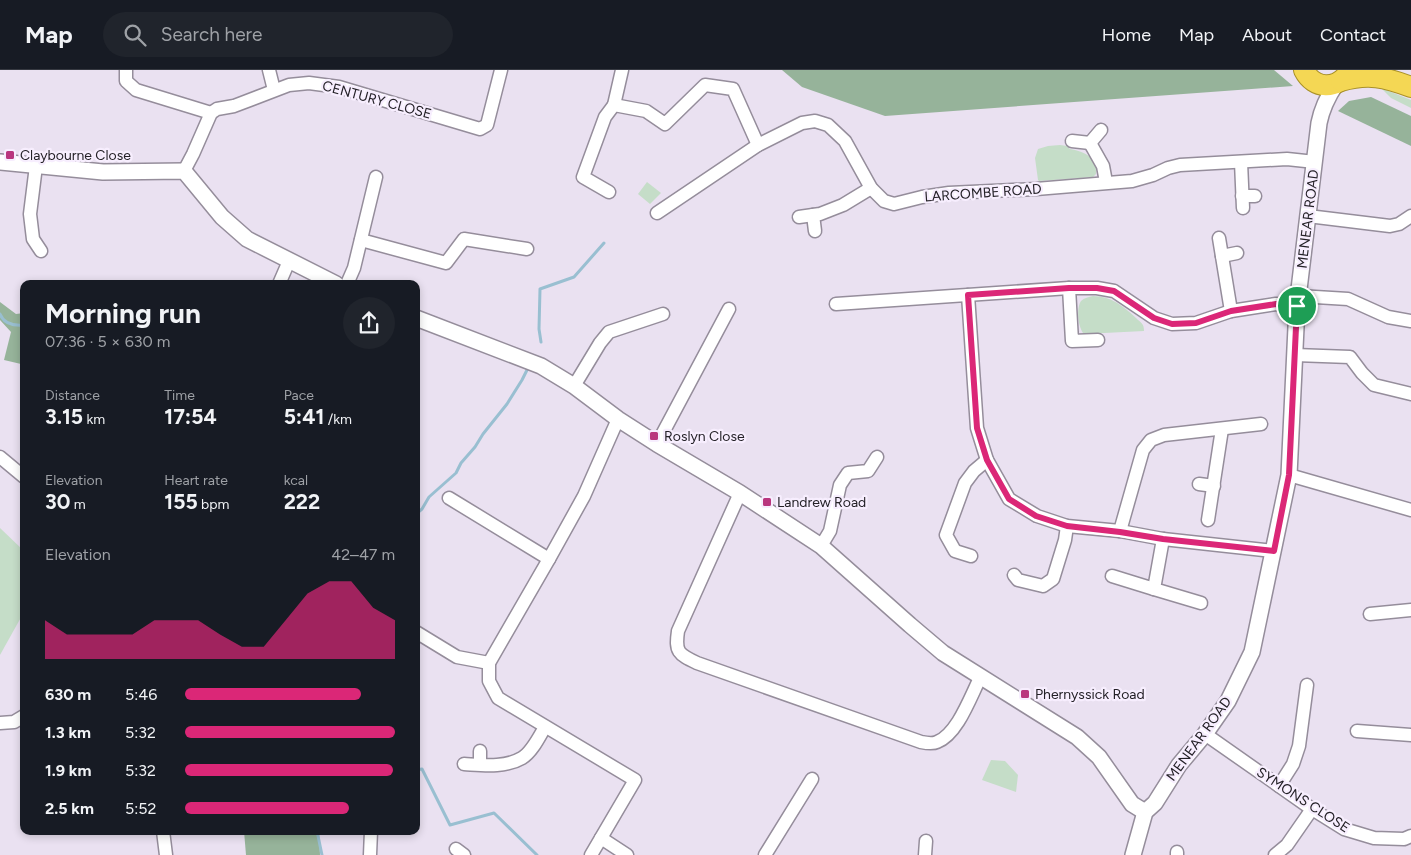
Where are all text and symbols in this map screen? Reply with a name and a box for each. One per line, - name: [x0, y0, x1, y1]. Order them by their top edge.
- search box: [103, 12, 453, 57]
- text: Map: [25, 20, 73, 49]
- icon: search: [121, 21, 149, 49]
- text: Search here: [161, 23, 262, 46]
- text: Home: [1102, 24, 1151, 46]
- text: Map: [1179, 24, 1214, 46]
- text: About: [1242, 24, 1292, 46]
- text: Contact: [1320, 24, 1386, 46]
- street label: CENTURY CLOSE: [321, 77, 433, 123]
- place label: Claybourne Close: [20, 147, 131, 164]
- marker: Claybourne Close: [4, 149, 16, 161]
- street label: MENEAR ROAD: [1293, 168, 1323, 270]
- street label: LARCOMBE ROAD: [924, 180, 1042, 206]
- pin: [1276, 285, 1318, 327]
- icon: arrive: [1283, 292, 1311, 320]
- text: Morning run: [45, 296, 201, 330]
- button: share: [343, 297, 395, 349]
- text: 07:36 · 5 × 630 m: [45, 332, 170, 351]
- text: Distance: [45, 387, 100, 404]
- text: Time: [164, 387, 195, 404]
- text: Pace: [284, 387, 314, 404]
- text: 3.15: [45, 404, 83, 429]
- text: 17:54: [164, 404, 217, 429]
- text: 5:41: [284, 404, 324, 429]
- text: km: [83, 411, 105, 428]
- text: /km: [324, 411, 352, 428]
- place label: Roslyn Close: [664, 428, 745, 445]
- marker: Roslyn Close: [648, 430, 660, 442]
- text: Elevation: [45, 472, 103, 489]
- text: Heart rate: [164, 472, 228, 489]
- text: kcal: [284, 472, 308, 489]
- text: 30: [45, 489, 70, 514]
- text: 155: [164, 489, 198, 514]
- text: 222: [284, 489, 320, 514]
- place label: Landrew Road: [777, 494, 866, 511]
- text: m: [70, 496, 86, 513]
- text: bpm: [198, 496, 229, 513]
- marker: Landrew Road: [761, 496, 773, 508]
- text: Elevation: [45, 545, 111, 564]
- text: 42–47 m: [331, 545, 395, 564]
- text: 630 m: [45, 685, 91, 704]
- text: 5:46: [125, 685, 157, 704]
- place label: Phernyssick Road: [1035, 686, 1145, 703]
- marker: Phernyssick Road: [1019, 688, 1031, 700]
- street label: MENEAR ROAD: [1163, 694, 1235, 784]
- text: 1.3 km: [45, 723, 91, 742]
- text: 5:32: [125, 723, 156, 742]
- text: 1.9 km: [45, 761, 91, 780]
- text: 5:32: [125, 761, 156, 780]
- street label: SYMONS CLOSE: [1253, 764, 1353, 836]
- text: 2.5 km: [45, 799, 94, 818]
- text: 5:52: [125, 799, 156, 818]

